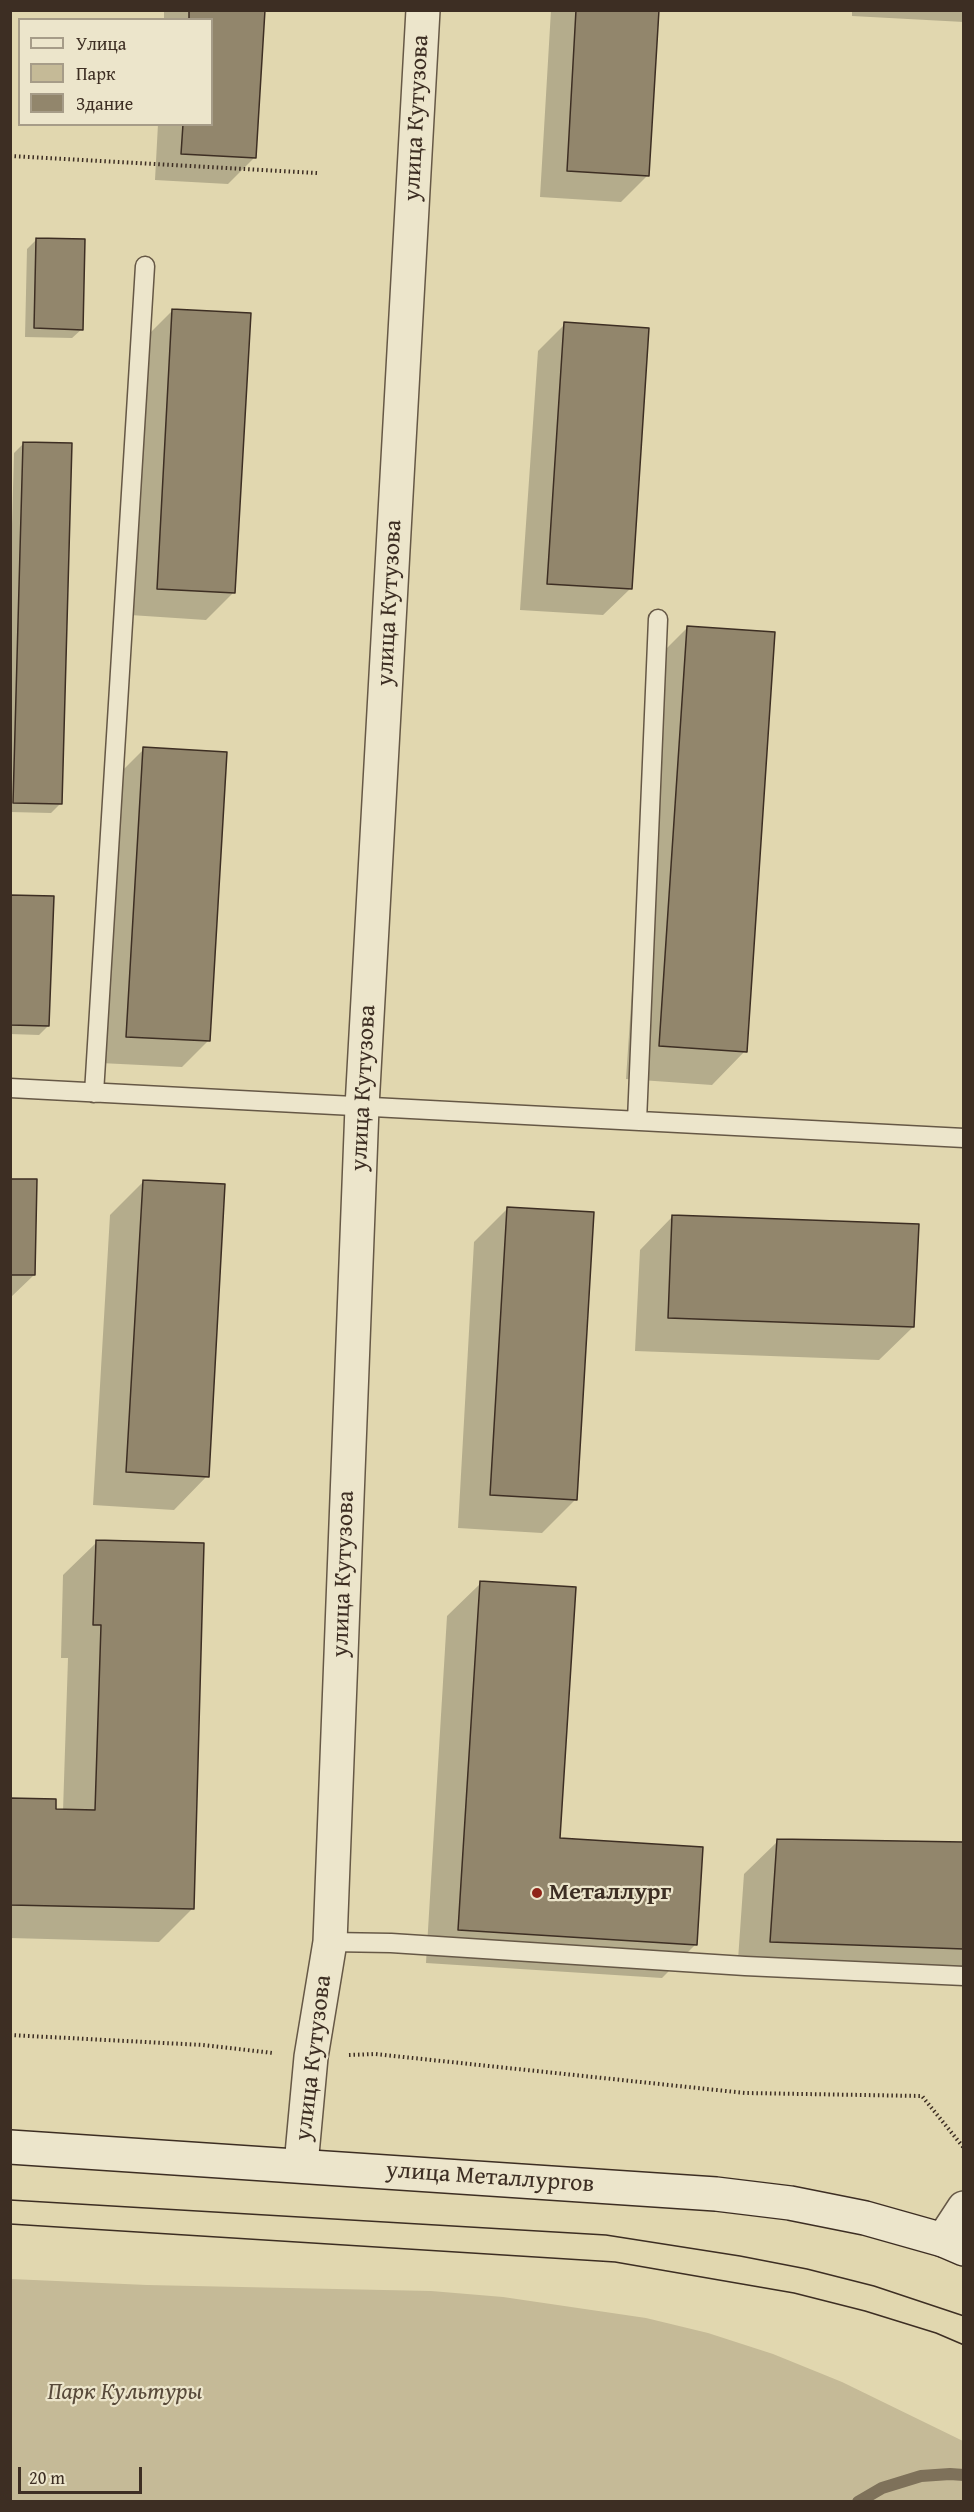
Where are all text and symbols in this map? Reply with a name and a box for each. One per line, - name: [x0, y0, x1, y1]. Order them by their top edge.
- legend: [18, 18, 213, 126]
- text: Улица: [76, 30, 126, 57]
- street label: улица Кутузова: [398, 34, 436, 202]
- text: Парк: [76, 60, 115, 87]
- text: Здание: [76, 90, 133, 117]
- street label: улица Кутузова: [371, 519, 409, 687]
- street label: улица Кутузова: [345, 1004, 383, 1172]
- street label: улица Кутузова: [327, 1490, 361, 1658]
- place label: Металлург: [549, 1879, 671, 1907]
- marker: Металлург: [530, 1886, 544, 1900]
- street label: улица Кутузова: [290, 1974, 338, 2142]
- street label: улица Металлургов: [385, 2156, 595, 2200]
- park label: Парк Культуры: [48, 2379, 202, 2407]
- scale bar: [21, 2455, 146, 2493]
- text: 20 m: [29, 2464, 65, 2491]

